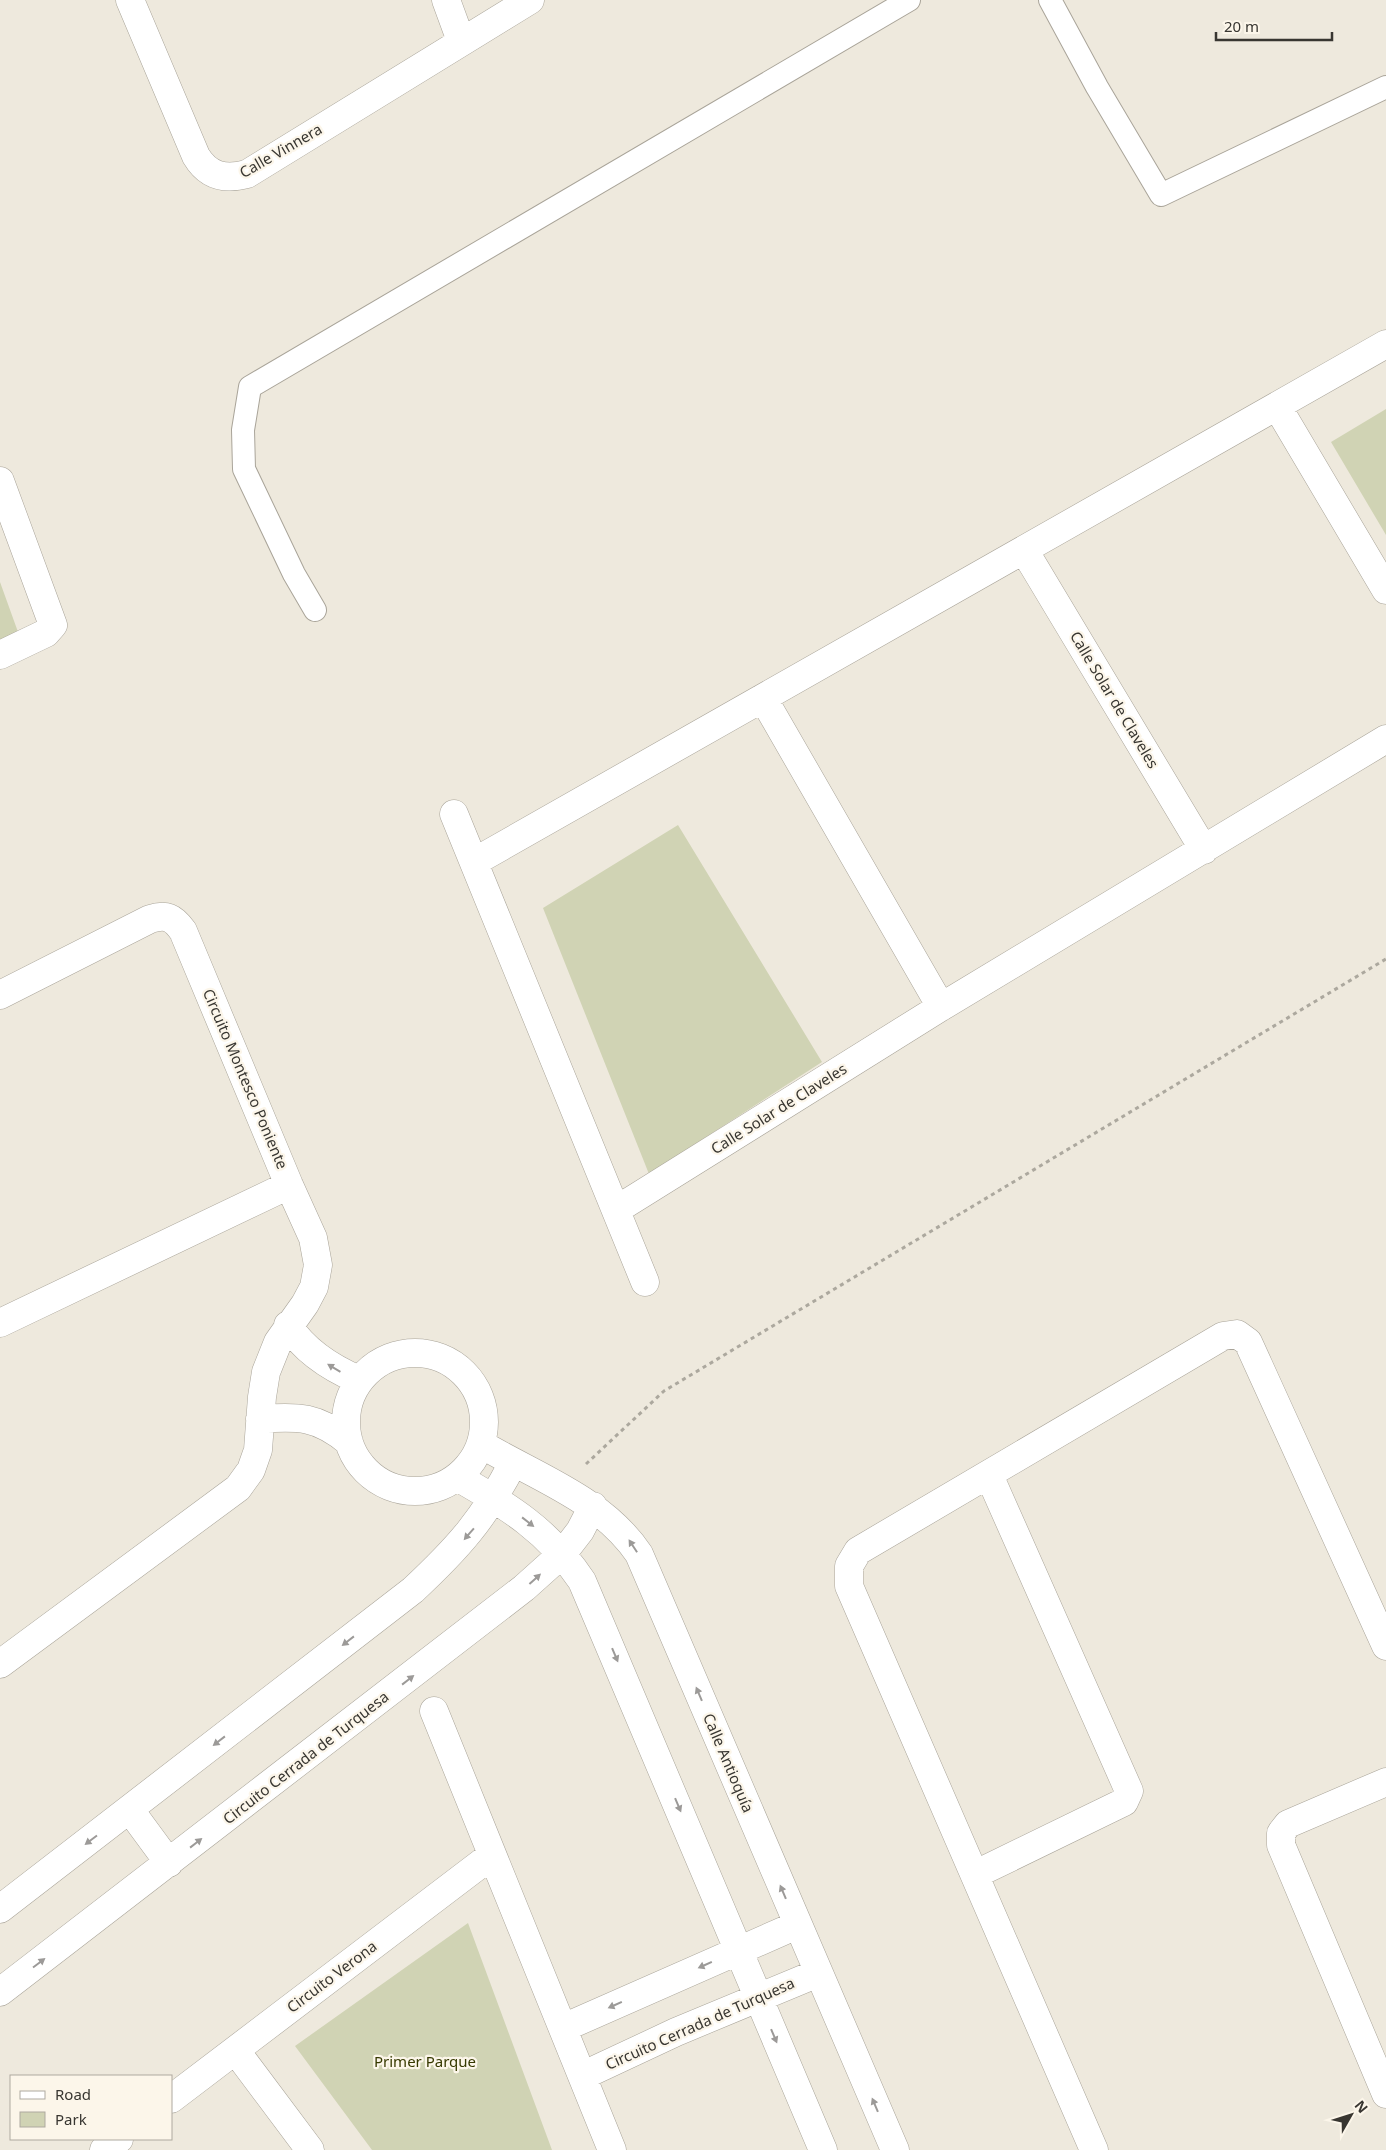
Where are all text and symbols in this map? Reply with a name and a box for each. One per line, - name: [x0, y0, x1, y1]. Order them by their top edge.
- scale bar: [1216, 10, 1332, 42]
- text: 20 m: [1224, 16, 1259, 36]
- street label: Calle Vinnera: [236, 118, 325, 182]
- street label: Calle Solar de Claveles: [1066, 627, 1164, 772]
- street label: Circuito Montesco Poniente: [199, 985, 293, 1172]
- street label: Calle Solar de Claveles: [707, 1058, 850, 1158]
- one-way arrow: [327, 1363, 341, 1372]
- one-way arrow: [521, 1516, 534, 1527]
- one-way arrow: [463, 1527, 475, 1539]
- one-way arrow: [628, 1539, 638, 1552]
- one-way arrow: [528, 1573, 540, 1585]
- one-way arrow: [341, 1636, 355, 1646]
- one-way arrow: [612, 1648, 620, 1663]
- one-way arrow: [401, 1674, 414, 1685]
- street label: Circuito Cerrada de Turquesa: [219, 1686, 392, 1828]
- one-way arrow: [694, 1687, 702, 1701]
- street label: Calle Antioquía: [699, 1710, 759, 1815]
- one-way arrow: [213, 1735, 226, 1746]
- one-way arrow: [674, 1798, 682, 1813]
- one-way arrow: [84, 1835, 98, 1845]
- one-way arrow: [189, 1837, 202, 1848]
- one-way arrow: [779, 1885, 787, 1899]
- street label: Circuito Verona: [282, 1936, 380, 2017]
- one-way arrow: [32, 1957, 45, 1968]
- one-way arrow: [698, 1962, 712, 1970]
- street label: Circuito Cerrada de Turquesa: [602, 1972, 797, 2074]
- one-way arrow: [607, 2001, 622, 2010]
- one-way arrow: [771, 2029, 779, 2043]
- park label: Primer Parque: [374, 2051, 476, 2071]
- legend: [10, 2075, 172, 2140]
- text: Road: [55, 2084, 91, 2104]
- north arrow: [1326, 2090, 1376, 2140]
- text: N: [1351, 2096, 1372, 2117]
- one-way arrow: [871, 2098, 879, 2112]
- text: Park: [55, 2109, 87, 2129]

